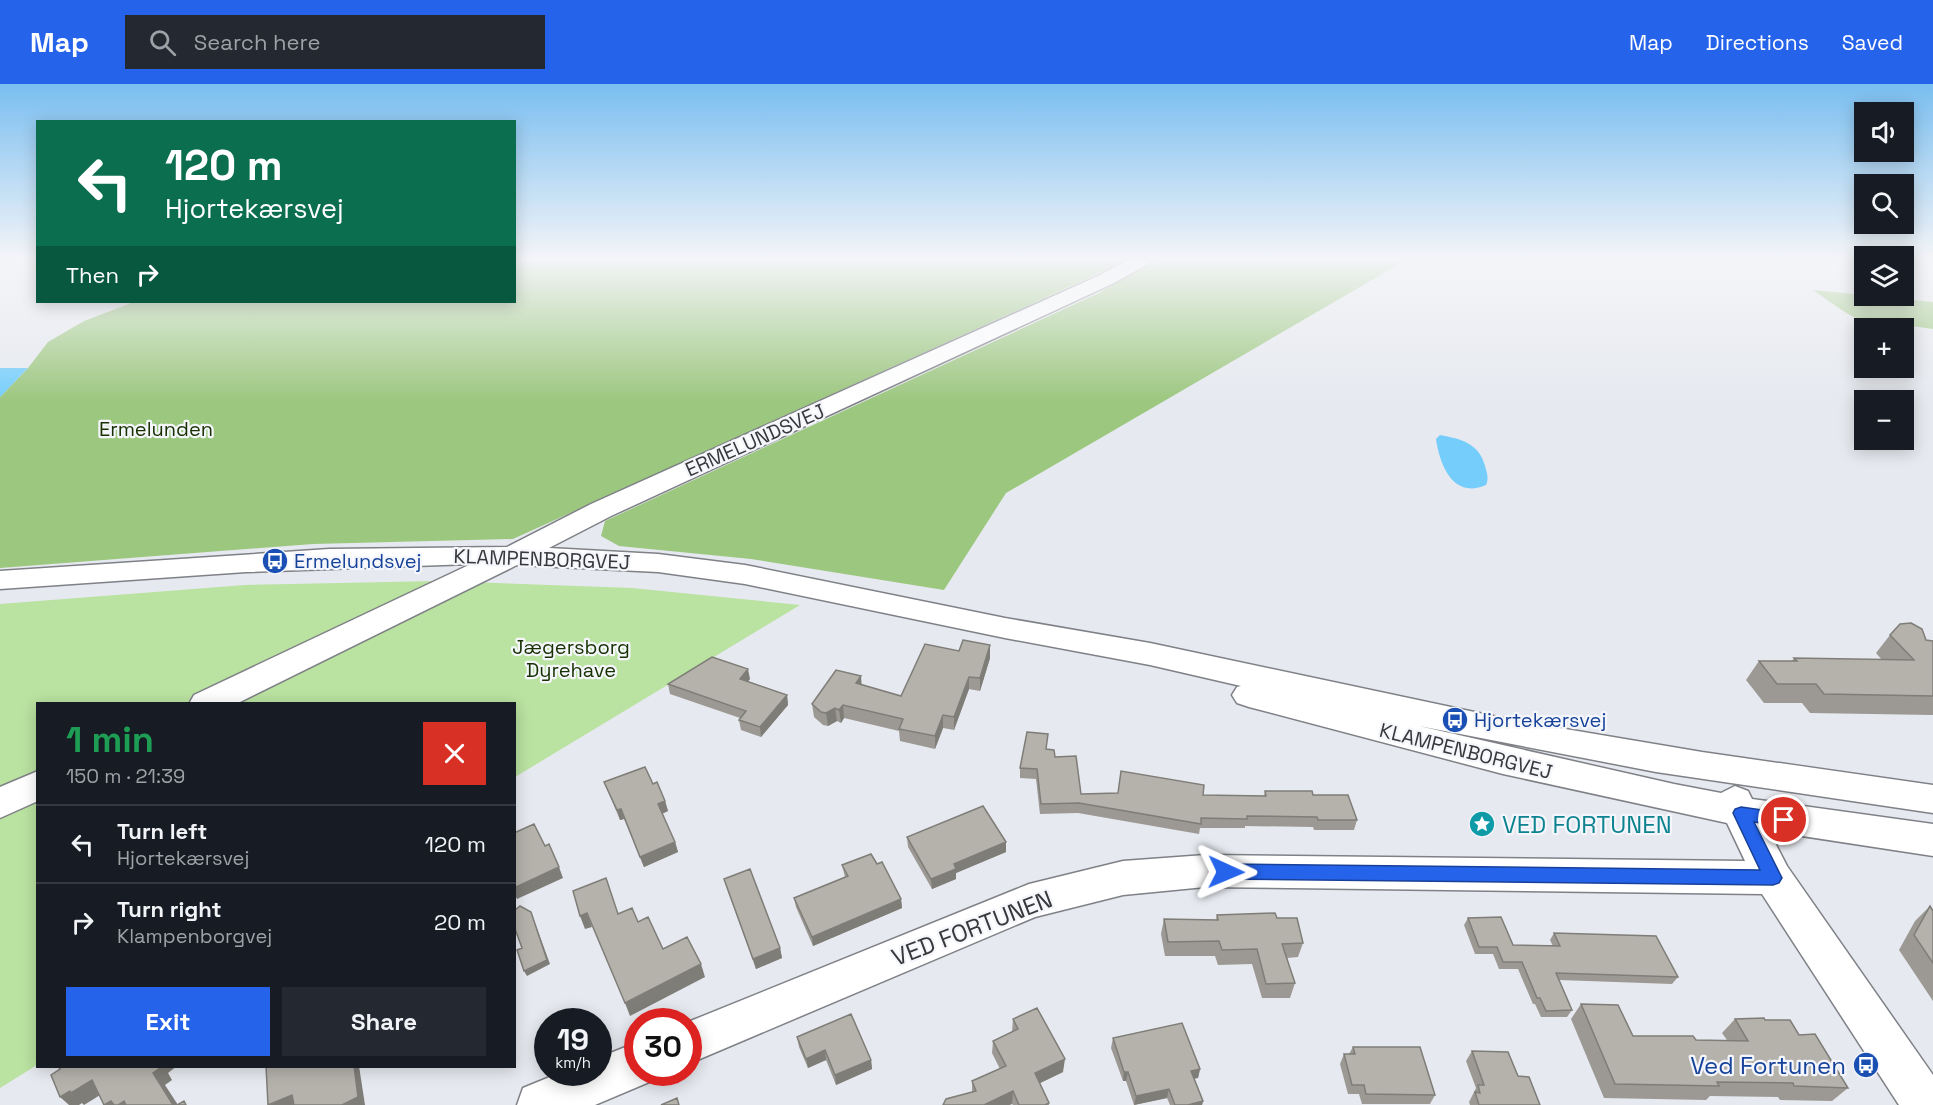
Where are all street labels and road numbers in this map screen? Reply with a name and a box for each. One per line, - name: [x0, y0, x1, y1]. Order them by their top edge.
- street label: ERMELUNDSVEJ: [681, 398, 829, 482]
- street label: KLAMPENBORGVEJ: [453, 543, 631, 575]
- street label: KLAMPENBORGVEJ: [1377, 717, 1555, 785]
- street label: VED FORTUNEN: [887, 883, 1057, 973]

